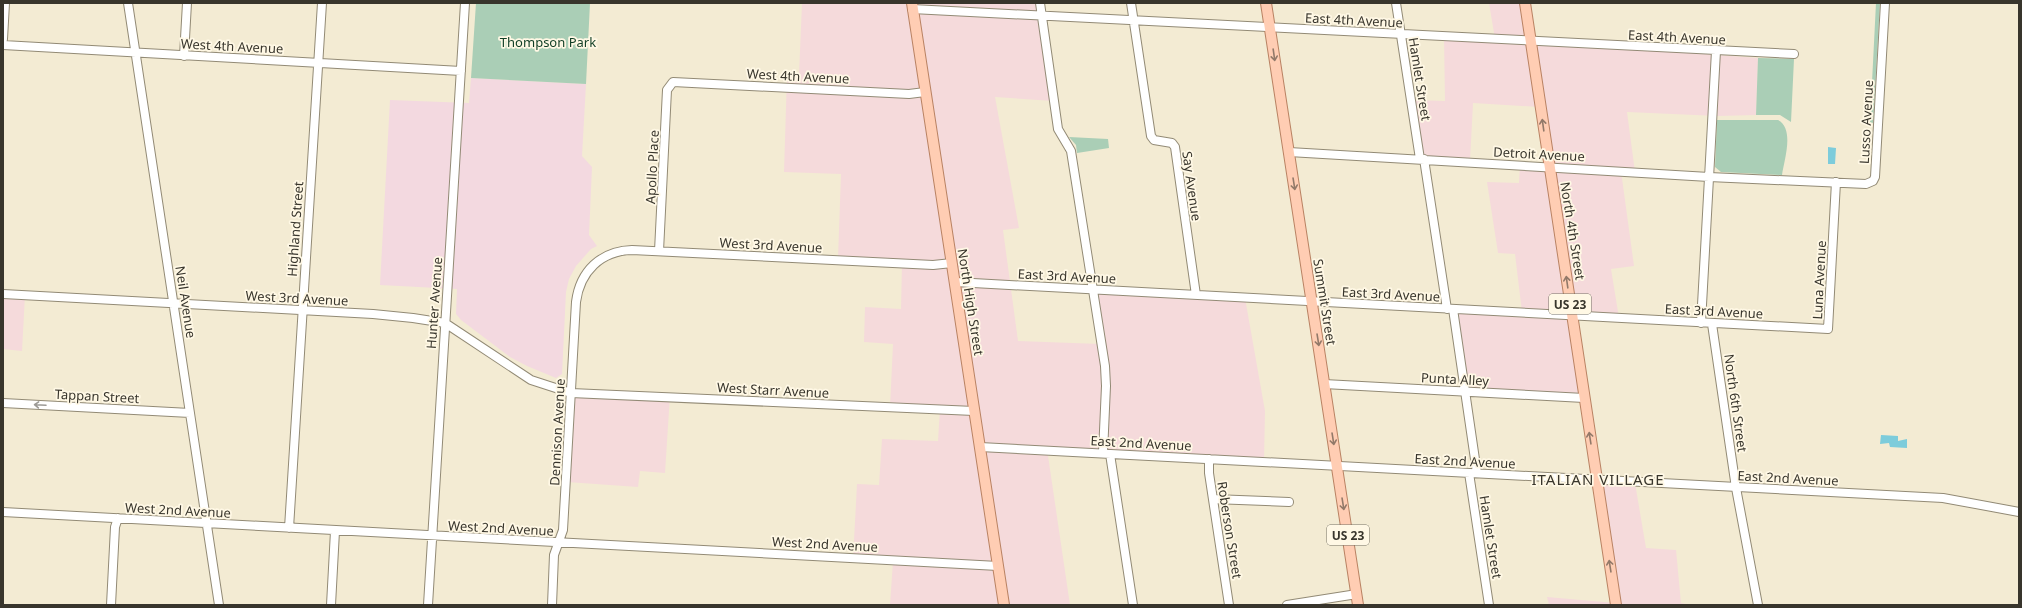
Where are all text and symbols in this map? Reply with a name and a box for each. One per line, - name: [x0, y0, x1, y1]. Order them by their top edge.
- street label: East 4th Avenue: [1305, 8, 1403, 32]
- street label: East 4th Avenue: [1628, 25, 1726, 49]
- park label: Thompson Park: [500, 33, 596, 51]
- street label: West 4th Avenue: [180, 34, 284, 58]
- street label: Hamlet Street: [1405, 36, 1436, 122]
- one-way arrow: [1270, 48, 1278, 61]
- street label: West 4th Avenue: [746, 64, 850, 88]
- street label: Lusso Avenue: [1855, 79, 1877, 165]
- one-way arrow: [1539, 119, 1547, 132]
- street label: Apollo Place: [641, 129, 663, 205]
- street label: Detroit Avenue: [1493, 143, 1585, 165]
- street label: Say Avenue: [1178, 150, 1206, 222]
- one-way arrow: [1290, 177, 1298, 190]
- street label: Highland Street: [283, 181, 307, 277]
- street label: North 4th Street: [1556, 181, 1590, 282]
- street label: West 3rd Avenue: [719, 233, 823, 257]
- street label: Luna Avenue: [1808, 240, 1830, 320]
- street label: North High Street: [954, 247, 988, 357]
- street label: Hunter Avenue: [422, 256, 446, 350]
- street label: Summit Street: [1309, 258, 1341, 347]
- street label: East 3rd Avenue: [1017, 264, 1117, 288]
- street label: Neil Avenue: [171, 265, 201, 339]
- one-way arrow: [1563, 276, 1571, 289]
- street label: East 3rd Avenue: [1341, 282, 1441, 306]
- street label: West 3rd Avenue: [245, 286, 349, 310]
- road number: US 23: [1549, 294, 1591, 314]
- street label: East 3rd Avenue: [1664, 299, 1764, 323]
- one-way arrow: [1314, 333, 1322, 346]
- street label: North 6th Street: [1720, 353, 1752, 454]
- street label: Punta Alley: [1421, 368, 1490, 390]
- street label: Dennison Avenue: [545, 378, 569, 486]
- street label: West Starr Avenue: [716, 378, 830, 402]
- street label: Tappan Street: [54, 385, 140, 407]
- one-way arrow: [34, 402, 47, 409]
- street label: East 2nd Avenue: [1090, 431, 1192, 455]
- one-way arrow: [1329, 432, 1337, 445]
- one-way arrow: [1586, 432, 1594, 445]
- street label: East 2nd Avenue: [1414, 449, 1516, 473]
- street label: East 2nd Avenue: [1737, 466, 1839, 490]
- district label: ITALIAN VILLAGE: [1531, 469, 1665, 489]
- street label: Roberson Street: [1213, 480, 1247, 580]
- street label: Hamlet Street: [1476, 494, 1507, 580]
- one-way arrow: [1339, 497, 1347, 510]
- street label: West 2nd Avenue: [125, 498, 231, 522]
- street label: West 2nd Avenue: [448, 516, 554, 540]
- road number: US 23: [1327, 525, 1369, 545]
- street label: West 2nd Avenue: [772, 532, 878, 556]
- one-way arrow: [1606, 560, 1614, 573]

